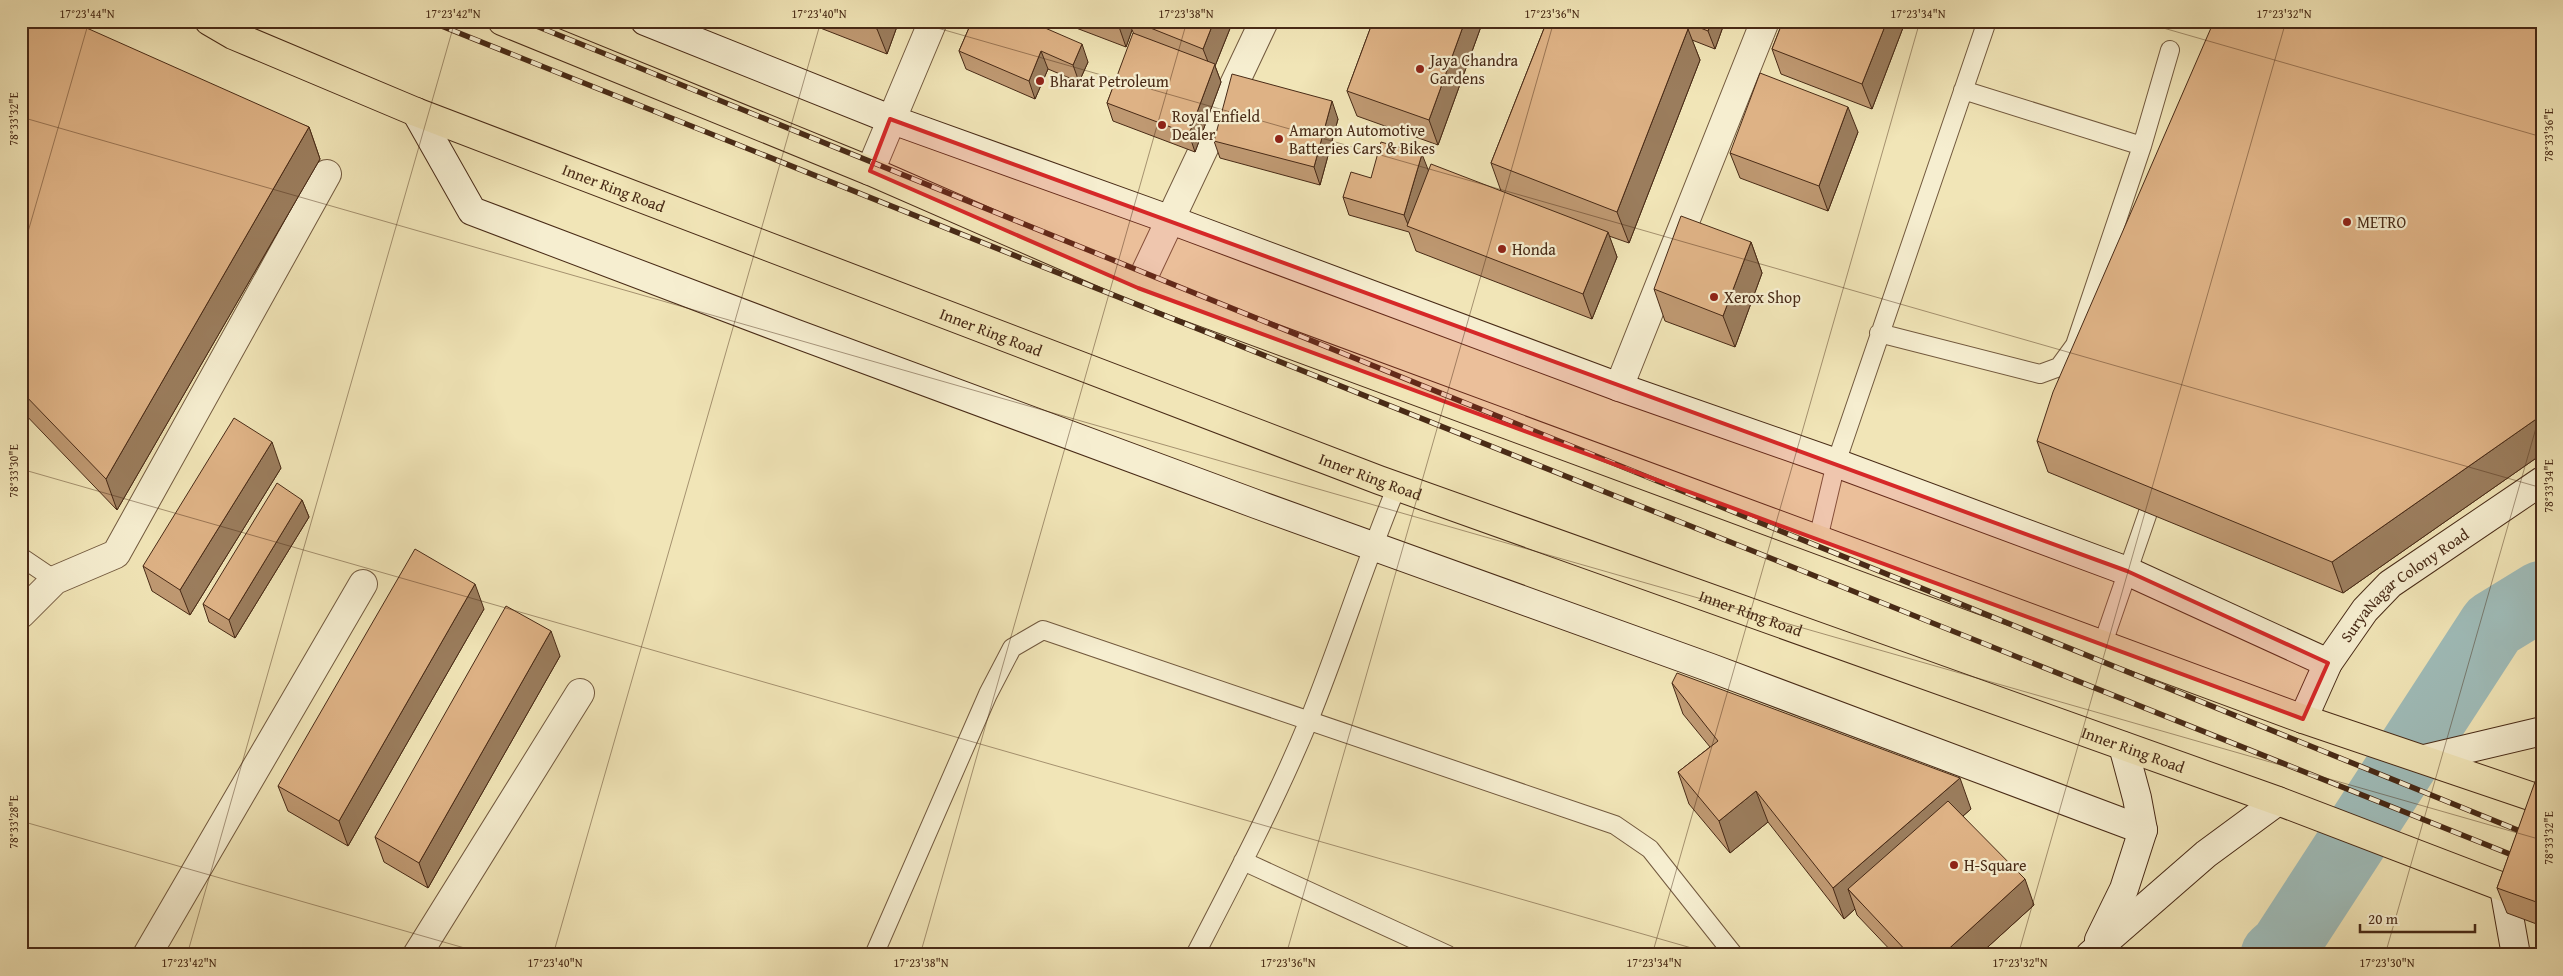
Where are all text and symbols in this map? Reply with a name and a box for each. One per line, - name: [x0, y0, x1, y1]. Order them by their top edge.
- text: 17°23'44"N: [59, 5, 115, 22]
- text: 17°23'42"N: [425, 5, 481, 22]
- text: 17°23'40"N: [791, 5, 847, 22]
- text: 17°23'38"N: [1158, 5, 1214, 22]
- text: 17°23'36"N: [1524, 5, 1580, 22]
- text: 17°23'34"N: [1890, 5, 1946, 22]
- text: 17°23'32"N: [2256, 5, 2312, 22]
- place label: Jaya Chandra Gardens: [1428, 48, 1519, 90]
- marker: Jaya Chandra Gardens: [1414, 63, 1426, 75]
- place label: Bharat Petroleum: [1050, 69, 1169, 93]
- marker: Bharat Petroleum: [1034, 75, 1046, 87]
- text: 78°33'32"E: [5, 92, 22, 146]
- place label: Royal Enfield Dealer: [1172, 104, 1260, 146]
- text: 78°33'36"E: [2540, 108, 2557, 162]
- place label: Amaron Automotive Batteries Cars & Bikes: [1289, 118, 1435, 160]
- marker: Royal Enfield Dealer: [1156, 119, 1168, 131]
- marker: Amaron Automotive Batteries Cars & Bikes: [1273, 133, 1285, 145]
- street label: Inner Ring Road: [559, 157, 669, 218]
- place label: METRO: [2357, 210, 2406, 234]
- marker: METRO: [2341, 216, 2353, 228]
- place label: Honda: [1512, 237, 1556, 261]
- marker: Honda: [1496, 243, 1508, 255]
- place label: Xerox Shop: [1724, 285, 1801, 309]
- marker: Xerox Shop: [1708, 291, 1720, 303]
- street label: Inner Ring Road: [936, 301, 1046, 362]
- text: 78°33'30"E: [5, 444, 22, 498]
- street label: Inner Ring Road: [1316, 446, 1426, 507]
- text: 78°33'34"E: [2540, 459, 2557, 513]
- street label: SuryaNagar Colony Road: [2334, 522, 2474, 647]
- street label: Inner Ring Road: [1696, 583, 1806, 642]
- street label: Inner Ring Road: [2078, 720, 2189, 779]
- text: 78°33'28"E: [5, 795, 22, 849]
- text: 78°33'32"E: [2540, 811, 2557, 865]
- place label: H-Square: [1964, 853, 2026, 877]
- marker: H-Square: [1948, 859, 1960, 871]
- scale bar: [2360, 901, 2476, 933]
- text: 20 m: [2368, 908, 2399, 929]
- text: 17°23'42"N: [161, 954, 217, 971]
- text: 17°23'40"N: [527, 954, 583, 971]
- text: 17°23'38"N: [893, 954, 949, 971]
- text: 17°23'36"N: [1260, 954, 1316, 971]
- text: 17°23'34"N: [1626, 954, 1682, 971]
- text: 17°23'32"N: [1992, 954, 2048, 971]
- text: 17°23'30"N: [2359, 954, 2415, 971]

